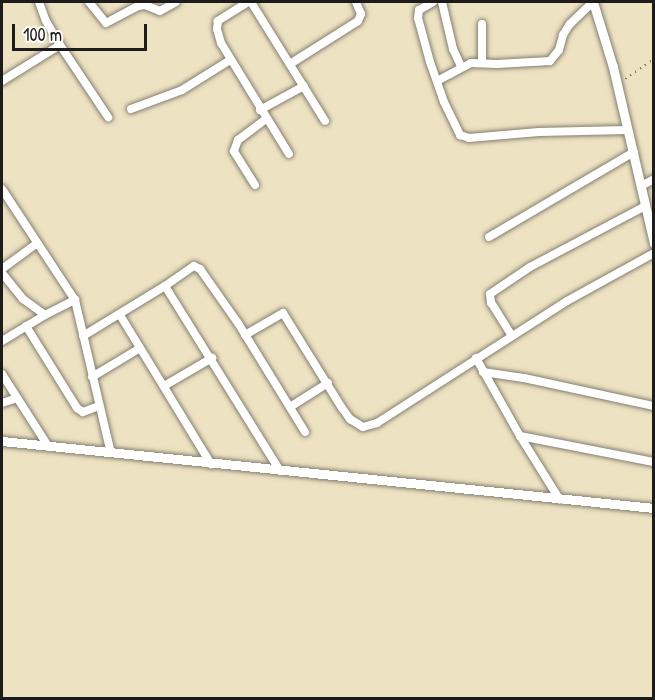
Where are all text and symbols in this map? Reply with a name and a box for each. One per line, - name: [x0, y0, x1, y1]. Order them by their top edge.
- scale bar: [15, 12, 150, 50]
- text: 100 m: [23, 22, 62, 47]

